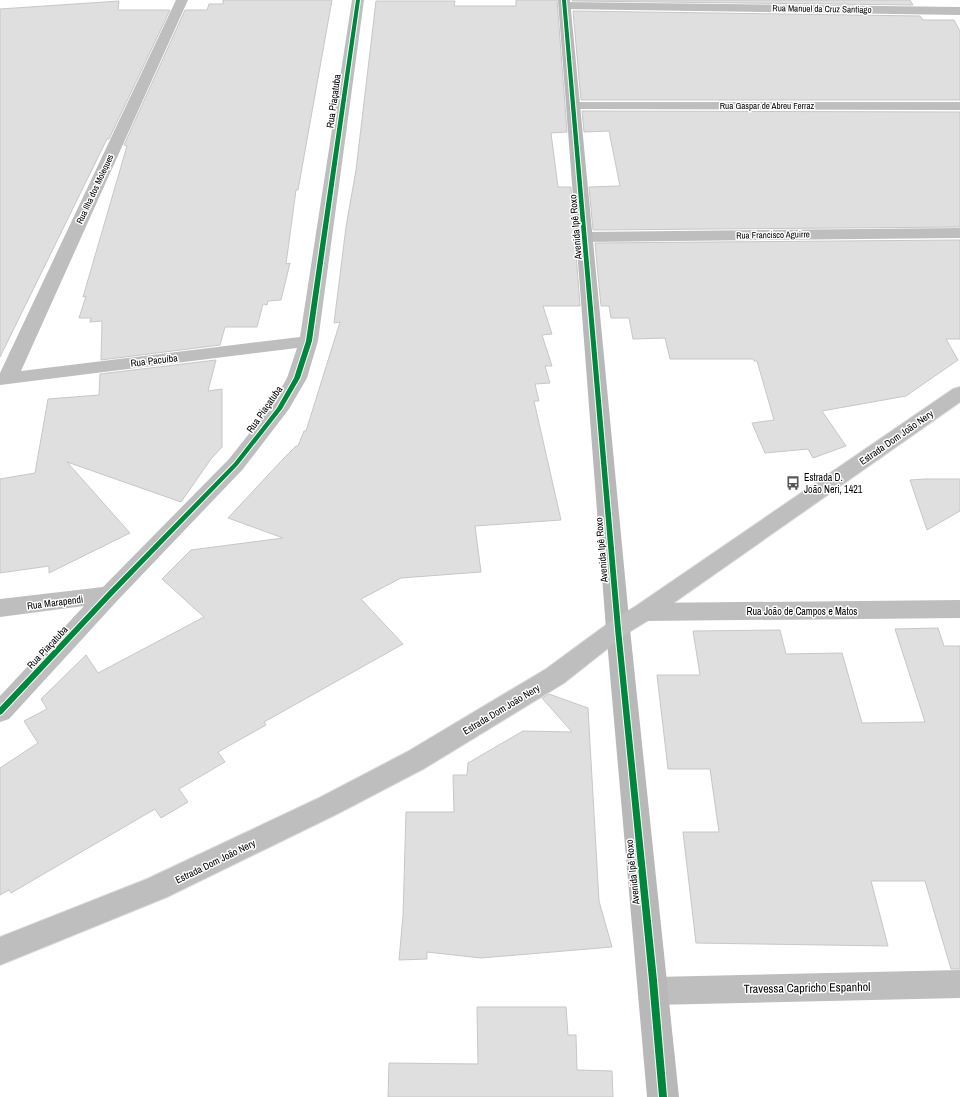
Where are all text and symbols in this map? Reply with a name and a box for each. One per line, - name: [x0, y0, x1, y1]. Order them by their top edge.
- street label: Rua Manuel da Cruz Santiago: [772, 2, 872, 16]
- street label: Rua Piaçatuba: [323, 73, 344, 129]
- street label: Rua Gaspar de Abreu Ferraz: [720, 100, 815, 112]
- street label: Rua Ilha dos Moleques: [74, 152, 117, 226]
- street label: Avenida Ipê Roxo: [566, 194, 585, 261]
- street label: Rua Francisco Aguirre: [736, 228, 810, 242]
- street label: Rua Pacuíba: [130, 351, 179, 370]
- street label: Rua Piaçatuba: [244, 383, 286, 435]
- street label: Estrada Dom João Nery: [857, 406, 937, 468]
- place label: Estrada D. João Neri, 1421: [804, 471, 863, 496]
- bus stop icon: Estrada D. João Neri, 1421: [785, 475, 801, 491]
- street label: Avenida Ipê Roxo: [592, 517, 611, 584]
- street label: Rua Marapendi: [26, 593, 84, 612]
- street label: Rua João de Campos e Matos: [747, 605, 857, 618]
- street label: Rua Piaçatuba: [24, 623, 71, 672]
- street label: Estrada Dom João Nery: [460, 681, 543, 738]
- street label: Estrada Dom João Nery: [173, 836, 258, 886]
- street label: Avenida Ipê Roxo: [623, 838, 642, 906]
- street label: Travessa Capricho Espanhol: [744, 979, 870, 997]

